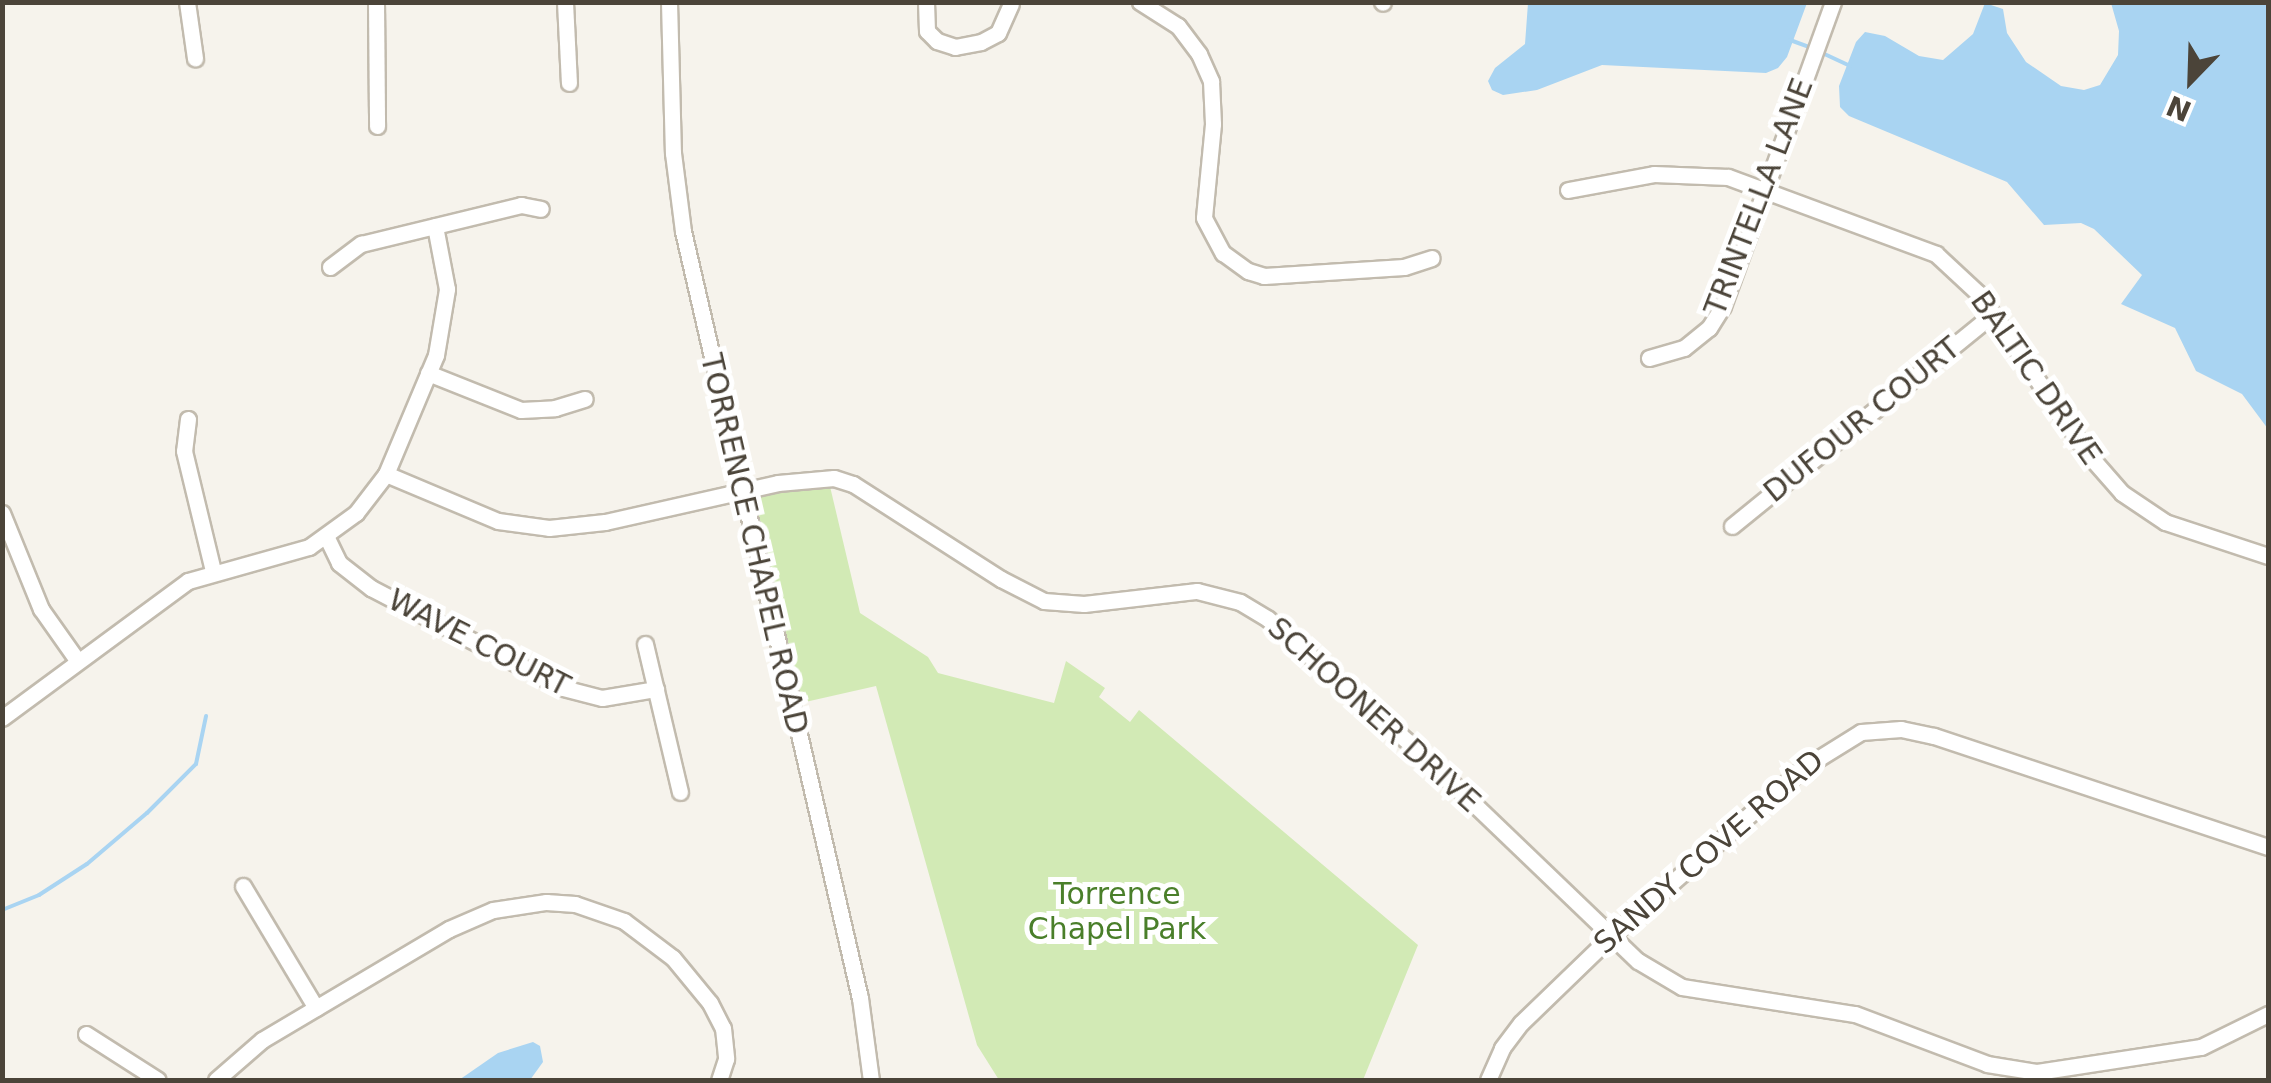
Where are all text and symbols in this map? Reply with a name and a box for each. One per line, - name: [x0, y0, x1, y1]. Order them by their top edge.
- north arrow: [2141, 30, 2241, 130]
- street label: TRINTELLA LANE: [1697, 73, 1821, 321]
- text: N: [2162, 88, 2196, 128]
- street label: BALTIC DRIVE: [1963, 284, 2109, 472]
- street label: DUFOUR COURT: [1757, 330, 1967, 510]
- street label: TORRENCE CHAPEL ROAD: [693, 350, 815, 738]
- street label: WAVE COURT: [382, 582, 576, 704]
- street label: SCHOONER DRIVE: [1260, 610, 1488, 820]
- street label: SANDY COVE ROAD: [1587, 742, 1831, 962]
- park label: Torrence Chapel Park: [1028, 876, 1206, 946]

